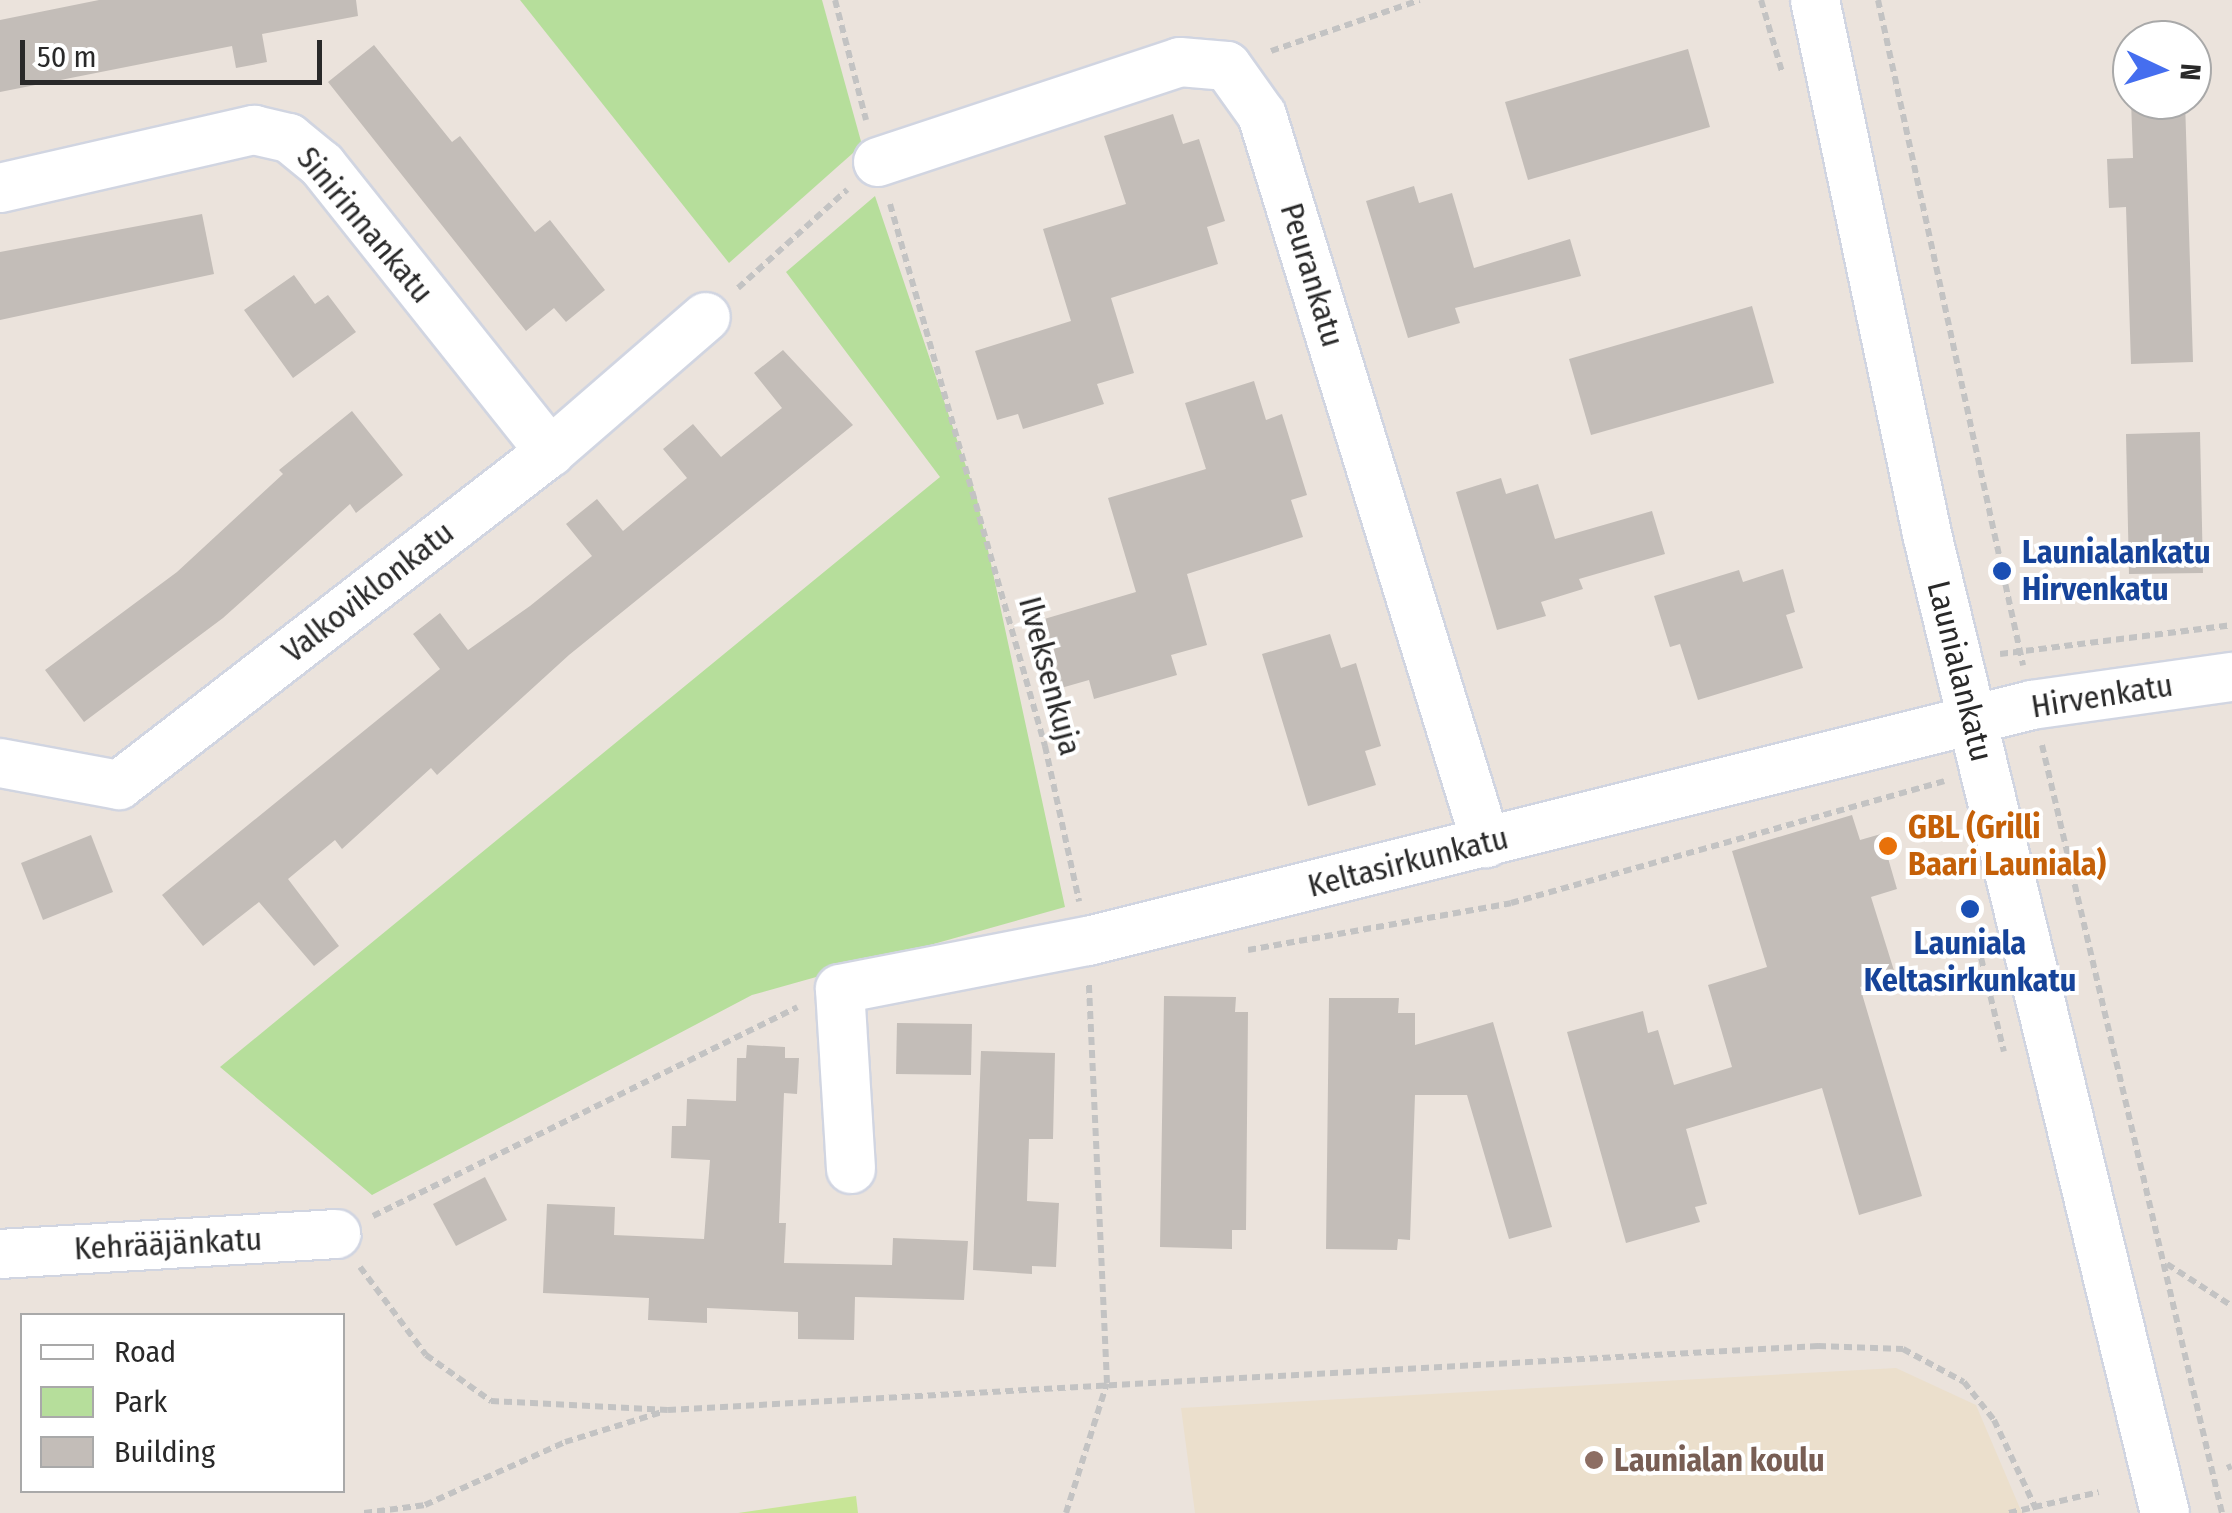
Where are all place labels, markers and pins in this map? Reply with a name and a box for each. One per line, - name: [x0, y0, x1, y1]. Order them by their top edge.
- place label: Launialankatu Hirvenkatu: [2022, 534, 2211, 609]
- marker: Launialankatu Hirvenkatu: [1991, 560, 2013, 582]
- place label: GBL (Grilli Baari Launiala): [1908, 809, 2106, 884]
- marker: GBL (Grilli Baari Launiala): [1877, 835, 1899, 857]
- marker: Launiala Keltasirkunkatu: [1959, 898, 1981, 920]
- place label: Launiala Keltasirkunkatu: [1864, 925, 2076, 1000]
- place label: Launialan koulu: [1614, 1441, 1825, 1479]
- marker: Launialan koulu: [1583, 1449, 1605, 1471]

